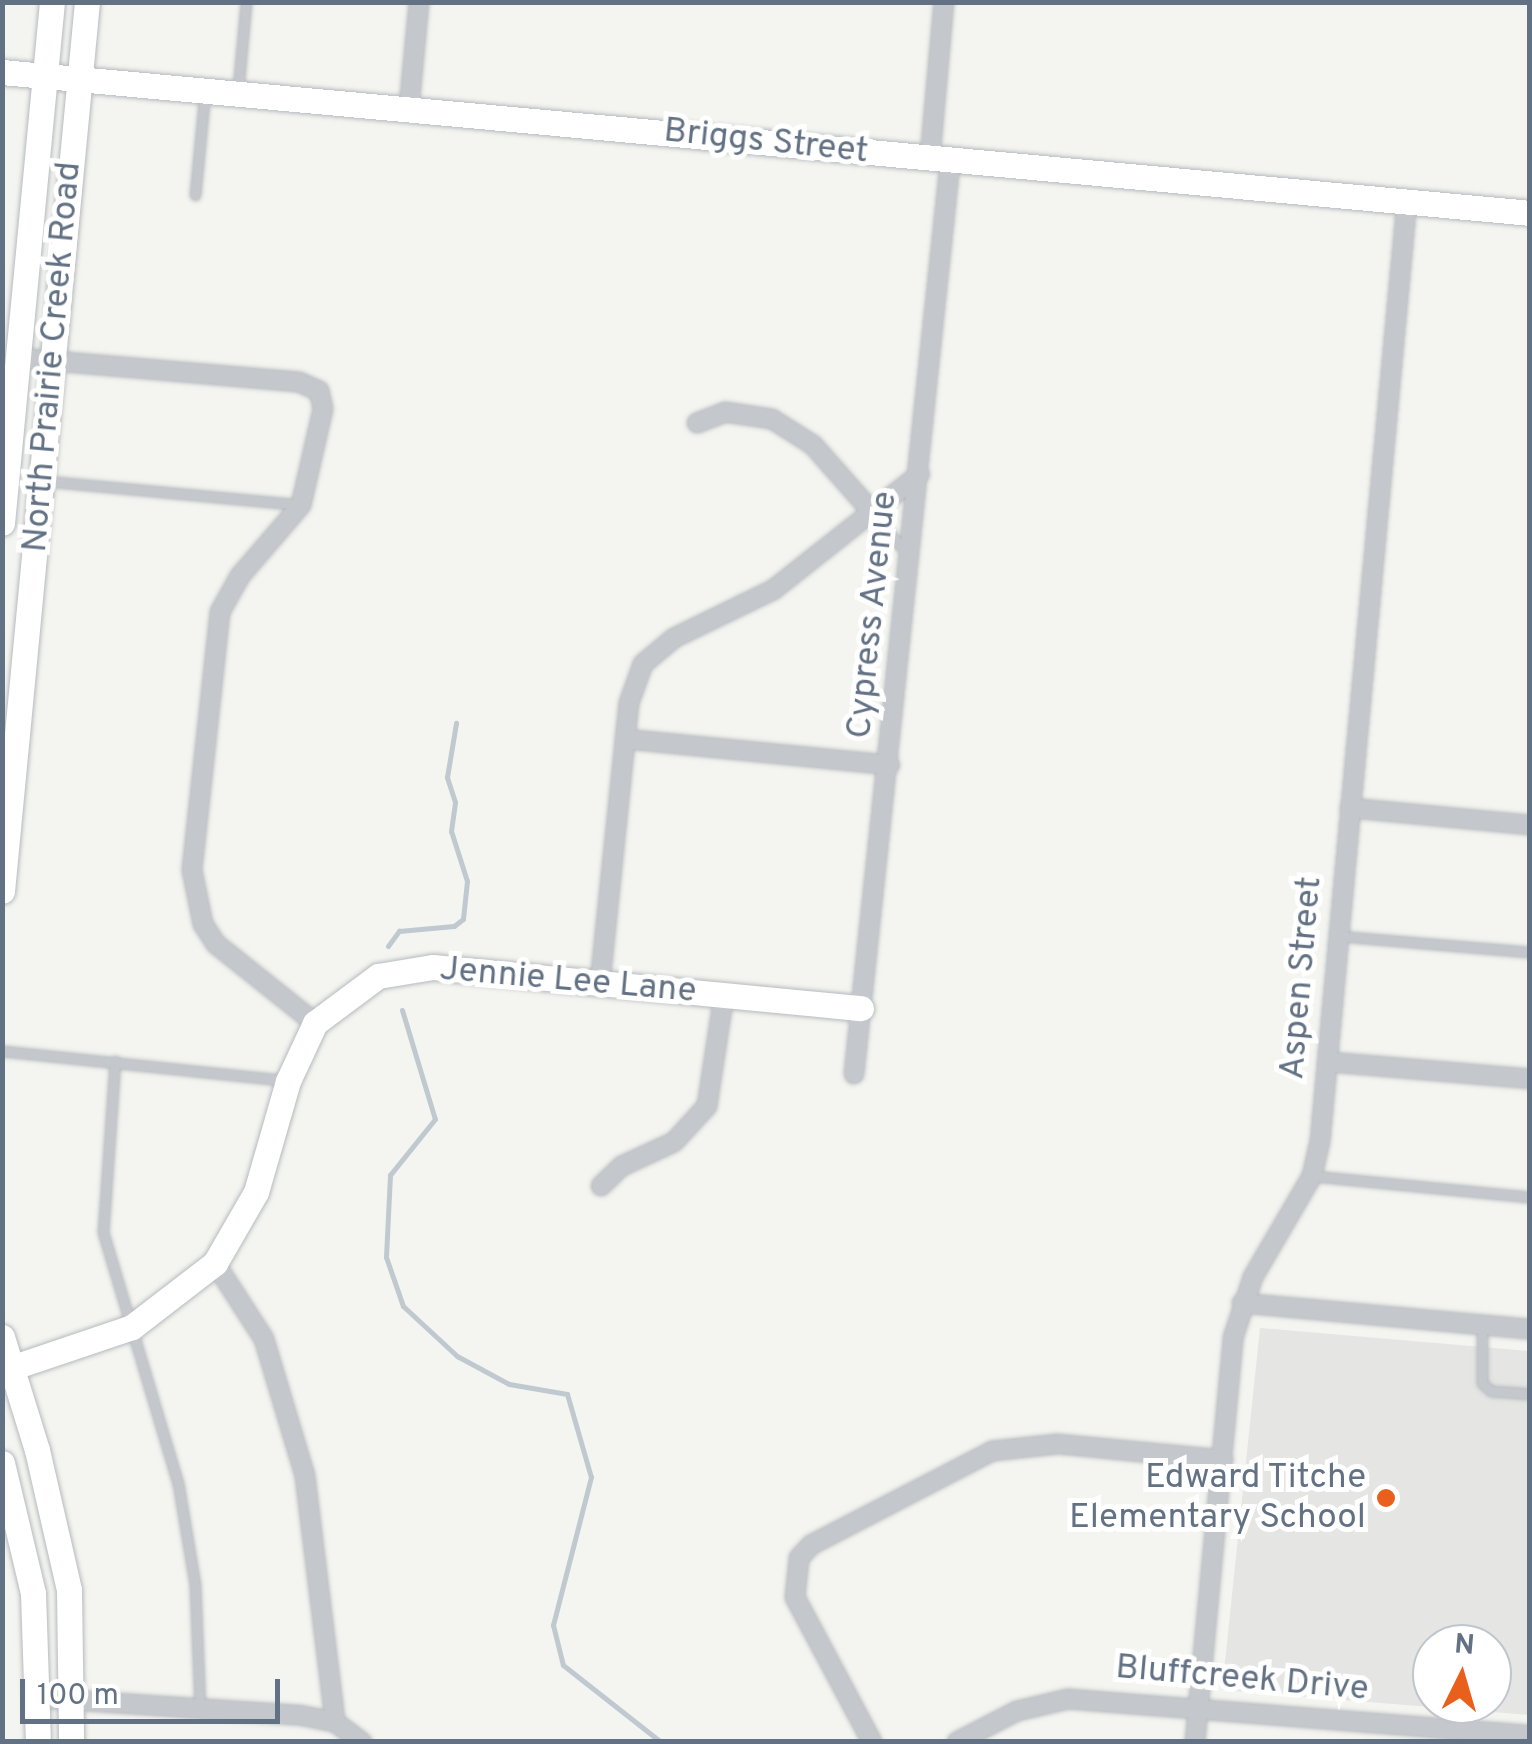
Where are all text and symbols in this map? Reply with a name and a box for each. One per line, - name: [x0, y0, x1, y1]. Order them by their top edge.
- street label: Briggs Street: [662, 110, 870, 174]
- street label: North Prairie Creek Road: [15, 160, 91, 554]
- street label: Cypress Avenue: [839, 488, 907, 742]
- street label: Aspen Street: [1272, 875, 1332, 1081]
- street label: Jennie Lee Lane: [438, 949, 698, 1013]
- place label: Edward Titche Elementary School: [1069, 1457, 1366, 1539]
- marker: Edward Titche Elementary School: [1375, 1487, 1397, 1509]
- north arrow: [1412, 1624, 1512, 1724]
- text: N: [1453, 1627, 1476, 1665]
- street label: Bluffcreek Drive: [1114, 1647, 1370, 1711]
- scale bar: [25, 1659, 285, 1721]
- text: 100 m: [37, 1678, 119, 1715]

